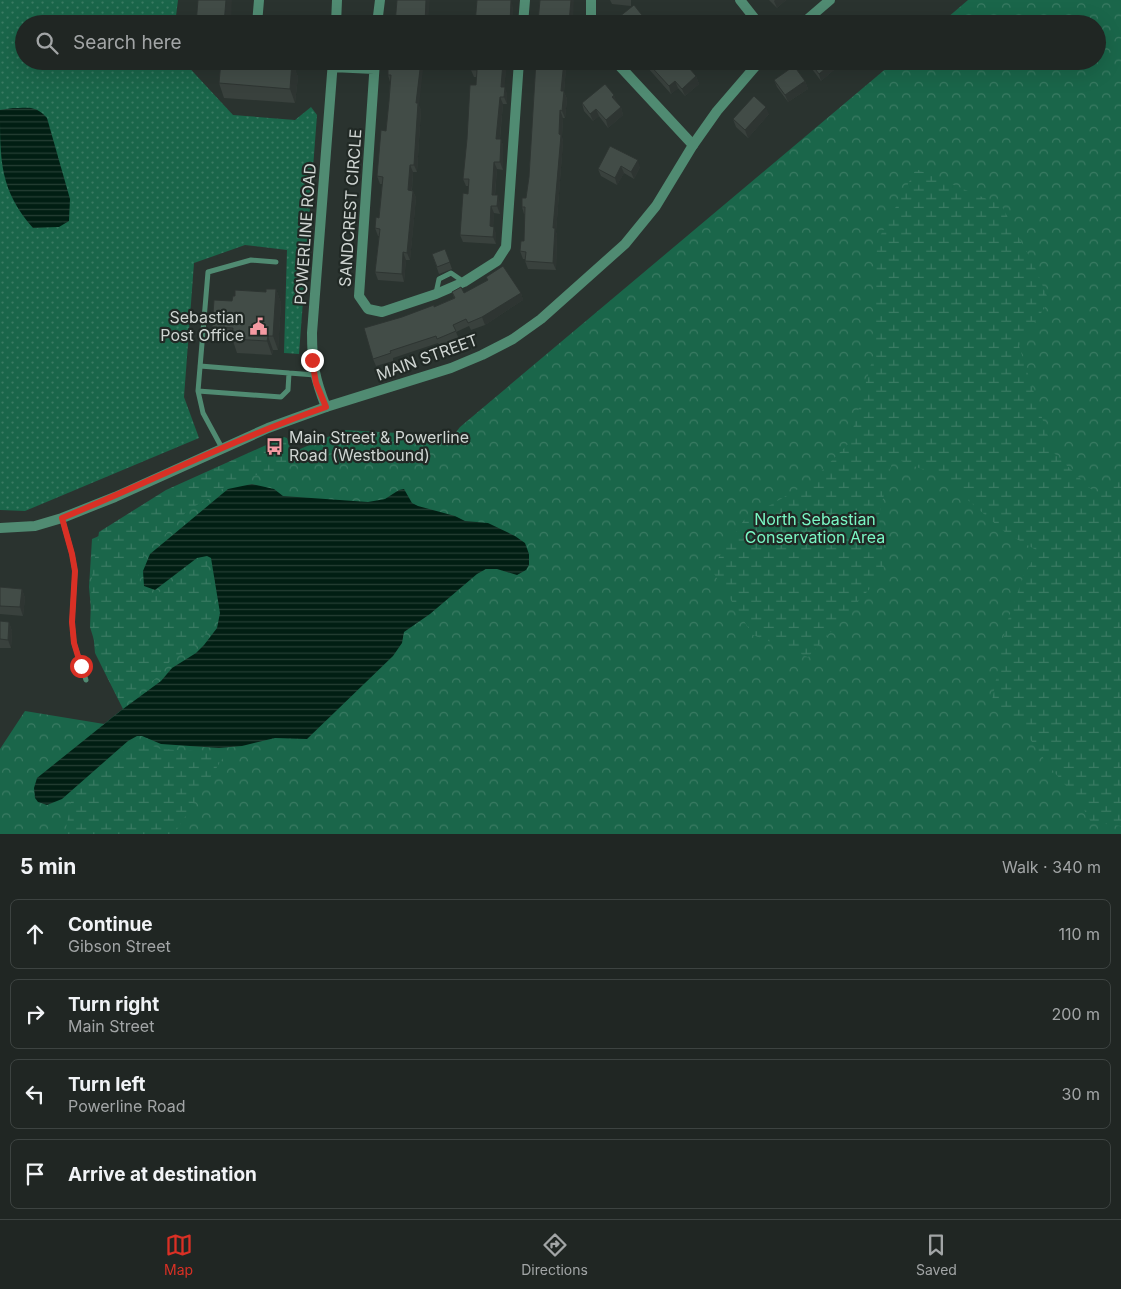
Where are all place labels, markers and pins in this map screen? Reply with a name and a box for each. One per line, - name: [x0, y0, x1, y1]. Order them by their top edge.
- place label: Sebastian Post Office: [160, 307, 244, 345]
- public building icon: Sebastian Post Office: [248, 316, 268, 336]
- place label: Main Street & Powerline Road (Westbound): [289, 427, 469, 465]
- bus stop icon: Main Street & Powerline Road (Westbound): [265, 436, 285, 456]

